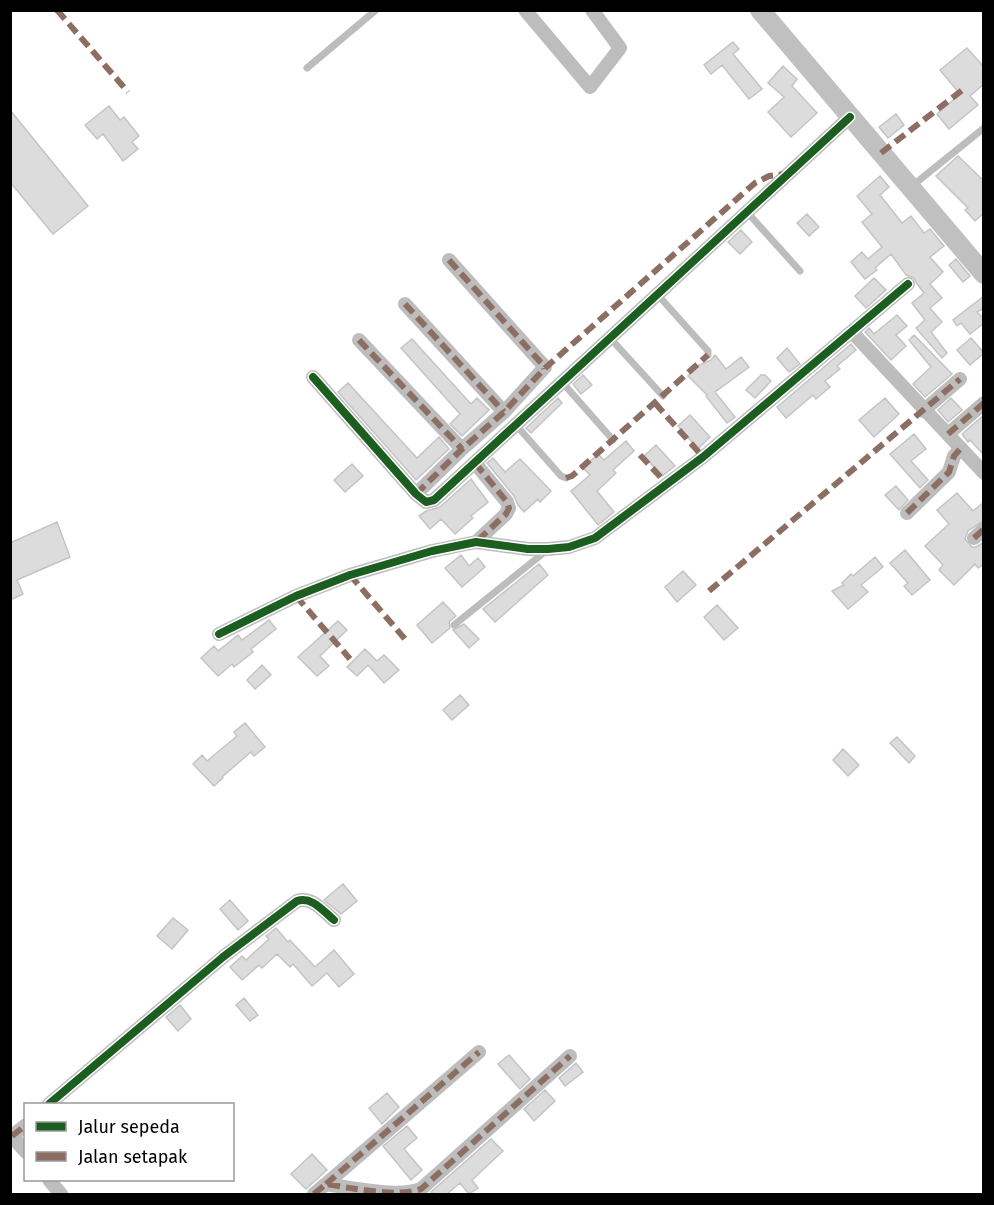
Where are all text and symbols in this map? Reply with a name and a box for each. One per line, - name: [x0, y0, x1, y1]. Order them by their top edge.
- legend: [24, 1103, 234, 1181]
- text: Jalur sepeda: [78, 1116, 180, 1138]
- text: Jalan setapak: [78, 1146, 188, 1168]

